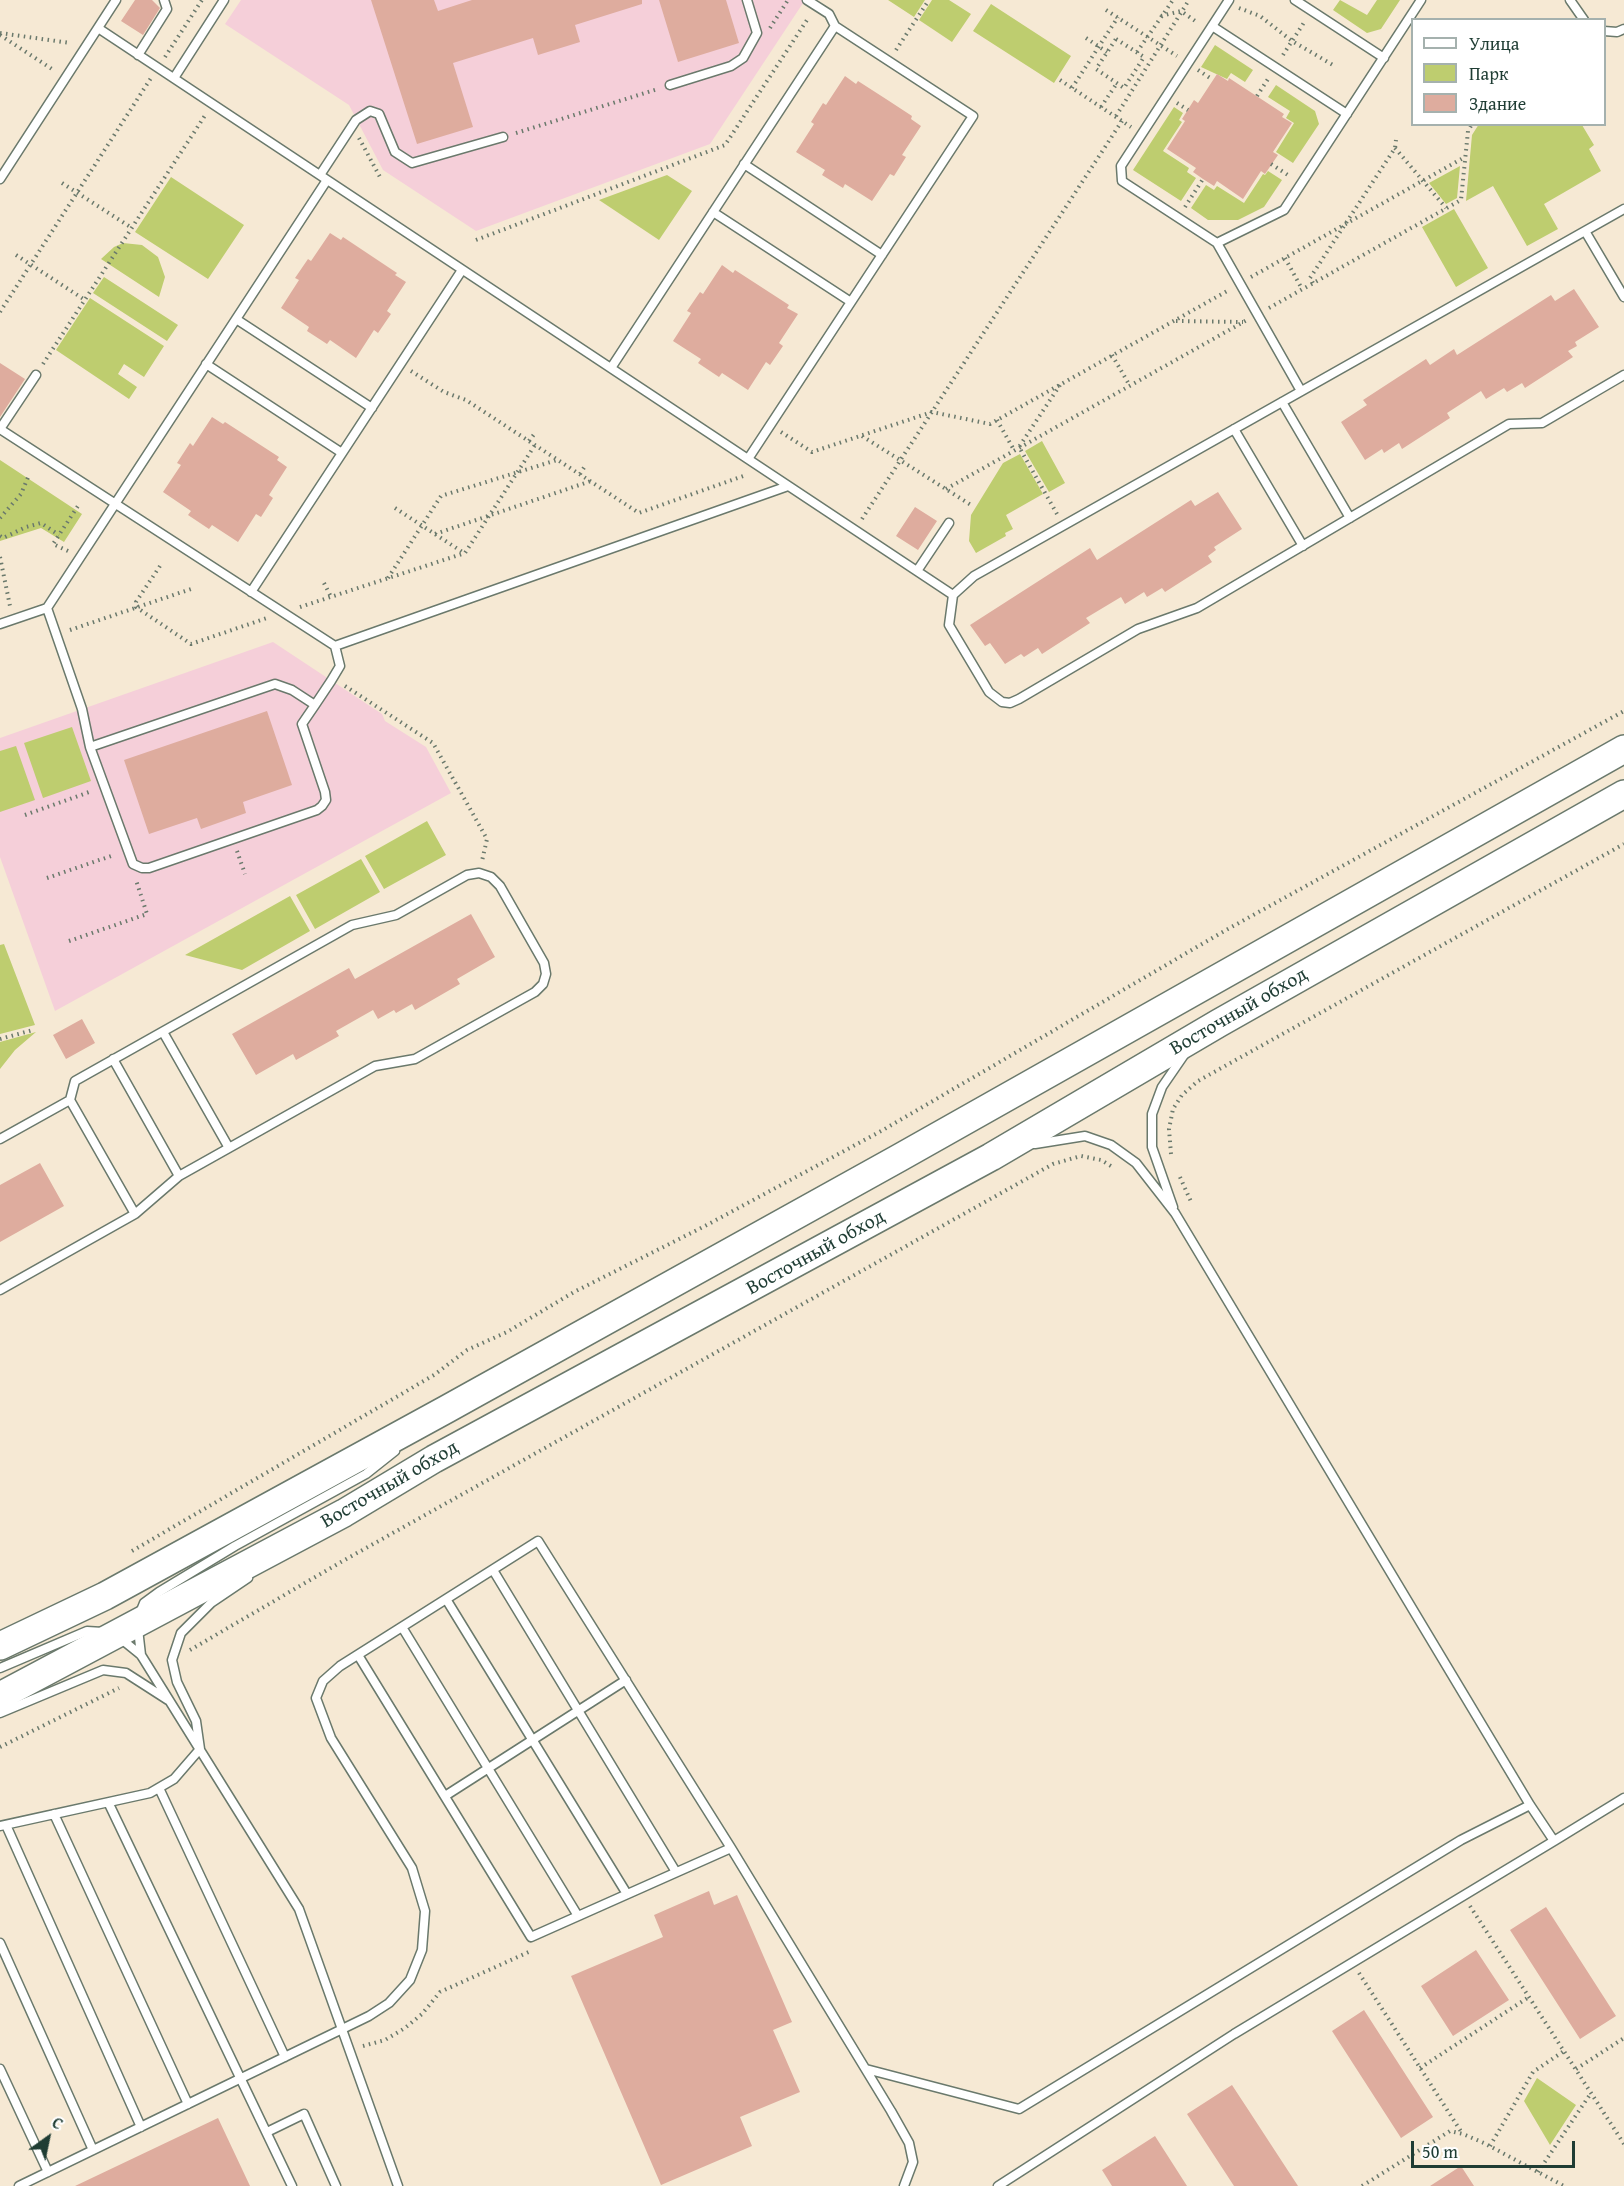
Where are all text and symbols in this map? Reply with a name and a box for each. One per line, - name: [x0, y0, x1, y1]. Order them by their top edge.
- legend: [1411, 18, 1606, 126]
- text: Улица: [1469, 30, 1519, 57]
- text: Парк: [1469, 60, 1508, 87]
- text: Здание: [1469, 90, 1526, 117]
- street label: Восточный обход: [1166, 963, 1312, 1061]
- street label: Восточный обход: [743, 1205, 889, 1301]
- street label: Восточный обход: [317, 1436, 463, 1534]
- north arrow: [18, 2108, 78, 2168]
- text: С: [47, 2110, 68, 2135]
- scale bar: [1414, 2129, 1578, 2167]
- text: 50 m: [1422, 2138, 1458, 2165]

